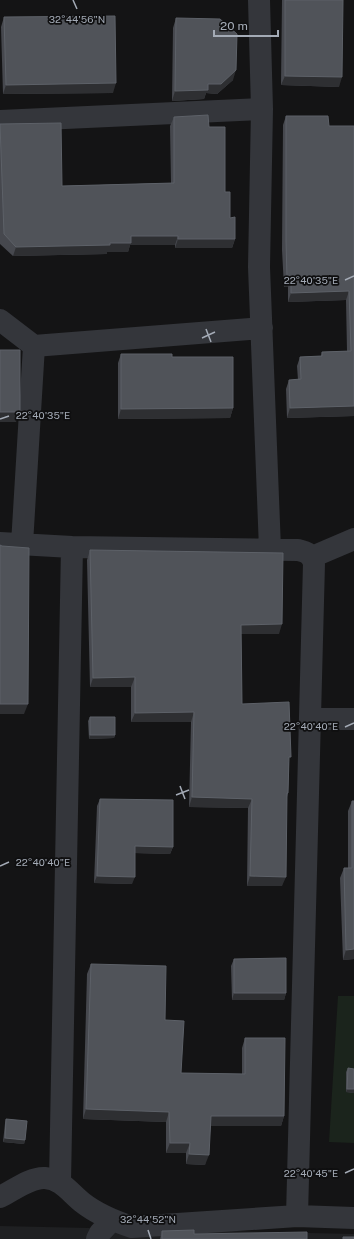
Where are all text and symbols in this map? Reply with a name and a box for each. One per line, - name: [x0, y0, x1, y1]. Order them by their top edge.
- scale bar: [214, 12, 278, 38]
- text: 32°44'56"N: [49, 13, 105, 25]
- text: 20 m: [220, 19, 248, 33]
- text: 22°40'35"E: [284, 274, 338, 286]
- text: 22°40'35"E: [16, 409, 70, 421]
- text: 22°40'40"E: [284, 720, 338, 732]
- text: 22°40'40"E: [16, 856, 70, 868]
- text: 22°40'45"E: [284, 1167, 338, 1179]
- text: 32°44'52"N: [120, 1213, 176, 1225]

